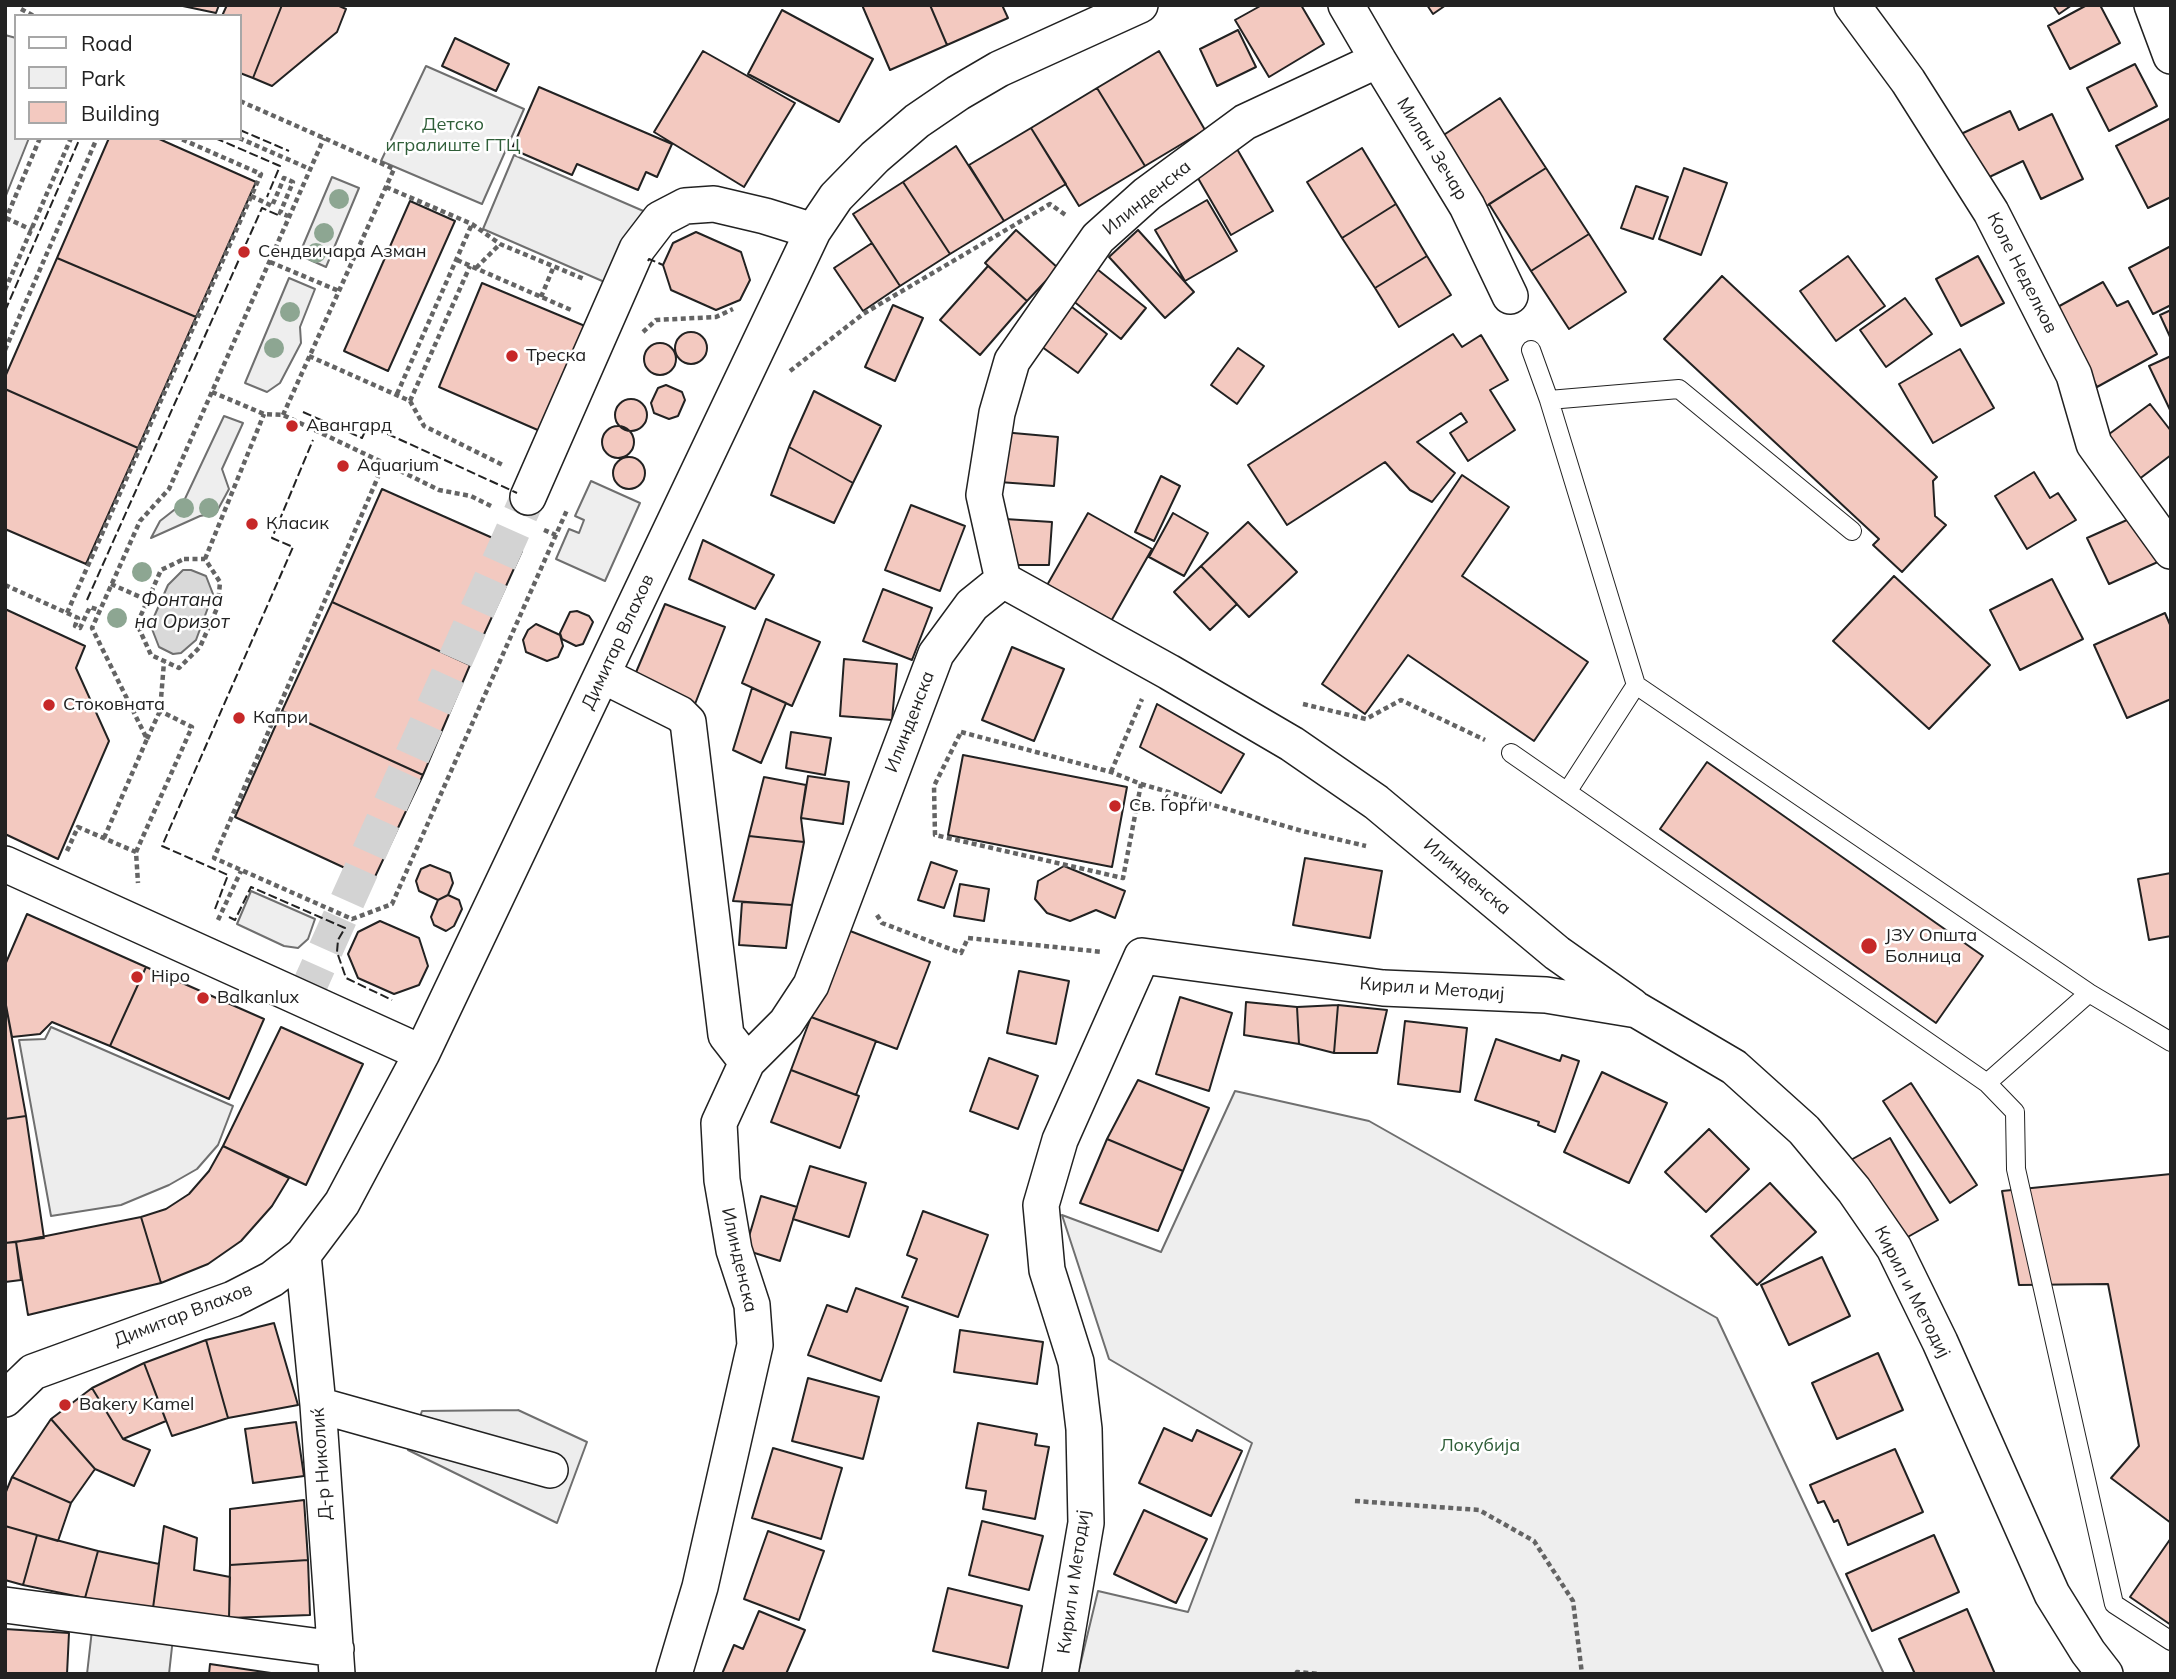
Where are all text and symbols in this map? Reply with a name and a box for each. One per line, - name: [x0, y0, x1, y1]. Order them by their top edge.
- legend: [14, 14, 242, 140]
- text: Road: [81, 30, 132, 56]
- text: Park: [81, 65, 125, 91]
- street label: Милан Зечар: [1392, 94, 1472, 204]
- text: Building: [81, 100, 160, 126]
- park label: Детско игралиште ГТЦ: [386, 114, 520, 156]
- street label: Илинденска: [1099, 156, 1195, 240]
- street label: Коле Неделков: [1982, 209, 2062, 337]
- place label: Сендвичара Азман: [258, 241, 427, 263]
- marker: Сендвичара Азман: [236, 244, 252, 260]
- place label: Треска: [526, 345, 586, 367]
- marker: Треска: [504, 348, 520, 364]
- place label: Авангард: [306, 415, 392, 437]
- marker: Авангард: [284, 418, 300, 434]
- place label: Aquarium: [357, 455, 439, 477]
- marker: Aquarium: [335, 458, 351, 474]
- place label: Класик: [266, 513, 329, 535]
- marker: Класик: [244, 516, 260, 532]
- street label: Димитар Влахов: [577, 571, 659, 713]
- water label: Фонтана на Оризот: [135, 589, 229, 633]
- street label: Илинденска: [881, 668, 939, 776]
- place label: Стоковната: [63, 694, 165, 716]
- marker: Стоковната: [41, 697, 57, 713]
- place label: Капри: [253, 707, 308, 729]
- marker: Капри: [231, 710, 247, 726]
- place label: Св. Ѓорѓи: [1129, 795, 1208, 817]
- marker: Св. Ѓорѓи: [1107, 798, 1123, 814]
- street label: Илинденска: [1419, 834, 1515, 920]
- place label: ЈЗУ Општа Болница: [1885, 925, 1977, 968]
- marker: ЈЗУ Општа Болница: [1859, 936, 1879, 956]
- place label: Hipo: [151, 966, 190, 988]
- marker: Hipo: [129, 969, 145, 985]
- street label: Кирил и Методиј: [1359, 973, 1505, 1005]
- place label: Balkanlux: [217, 987, 299, 1009]
- marker: Balkanlux: [195, 990, 211, 1006]
- street label: Илинденска: [716, 1205, 762, 1315]
- street label: Кирил и Методиј: [1869, 1222, 1955, 1362]
- street label: Димитар Влахов: [111, 1279, 255, 1351]
- place label: Bakery Kamel: [79, 1394, 194, 1416]
- marker: Bakery Kamel: [57, 1397, 73, 1413]
- street label: Д-р Николиќ: [307, 1407, 337, 1521]
- park label: Локубија: [1440, 1435, 1520, 1457]
- street label: Кирил и Методиј: [1053, 1509, 1095, 1655]

